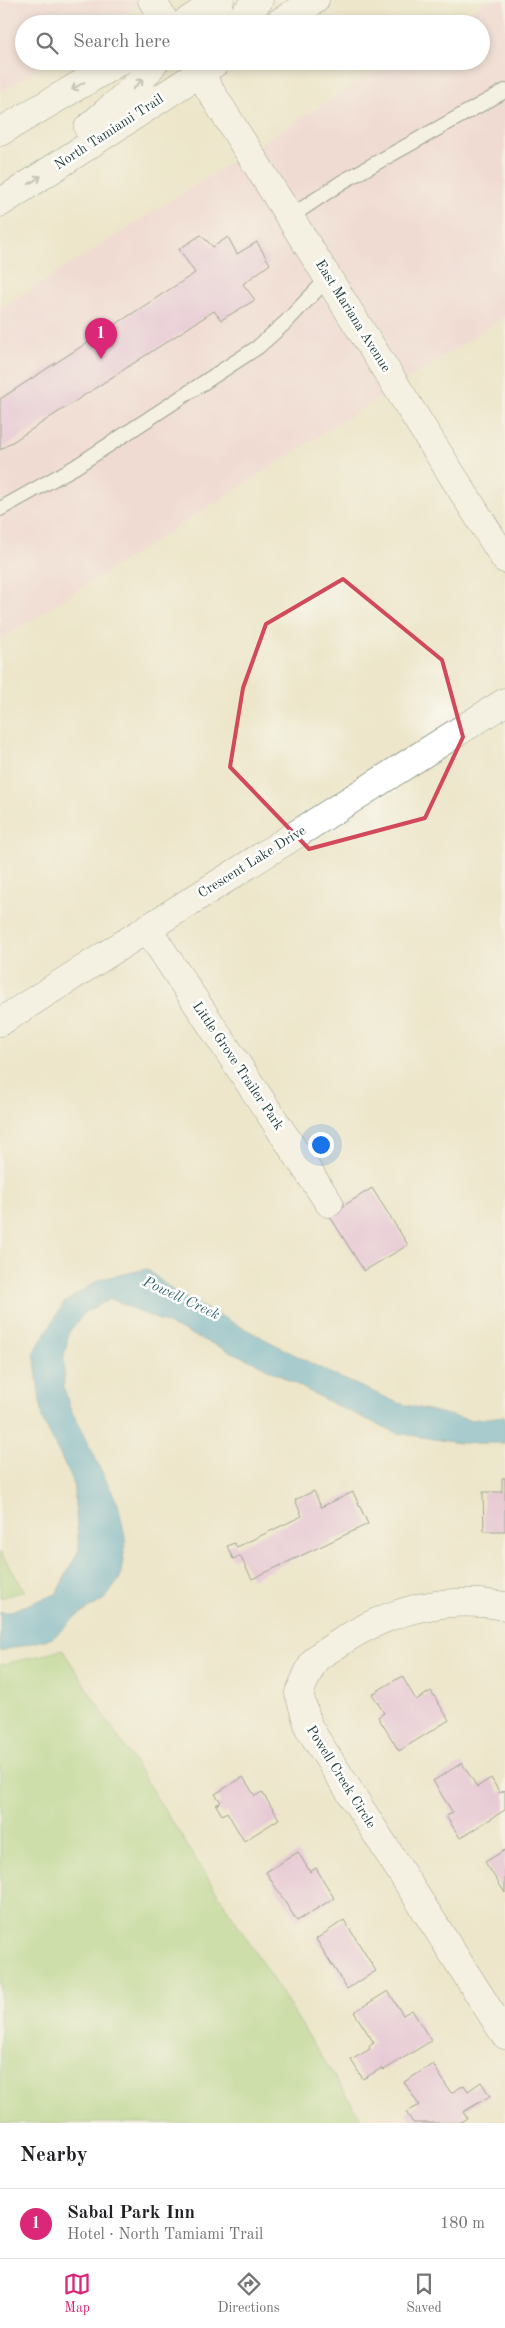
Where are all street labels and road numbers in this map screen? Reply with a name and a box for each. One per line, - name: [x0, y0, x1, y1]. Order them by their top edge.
- street label: North Tamiami Trail: [52, 91, 166, 172]
- street label: East Mariana Avenue: [313, 257, 393, 375]
- street label: Crescent Lake Drive: [196, 823, 308, 901]
- street label: Little Grove Trailer Park: [190, 999, 286, 1133]
- street label: Powell Creek Circle: [304, 1723, 378, 1831]

